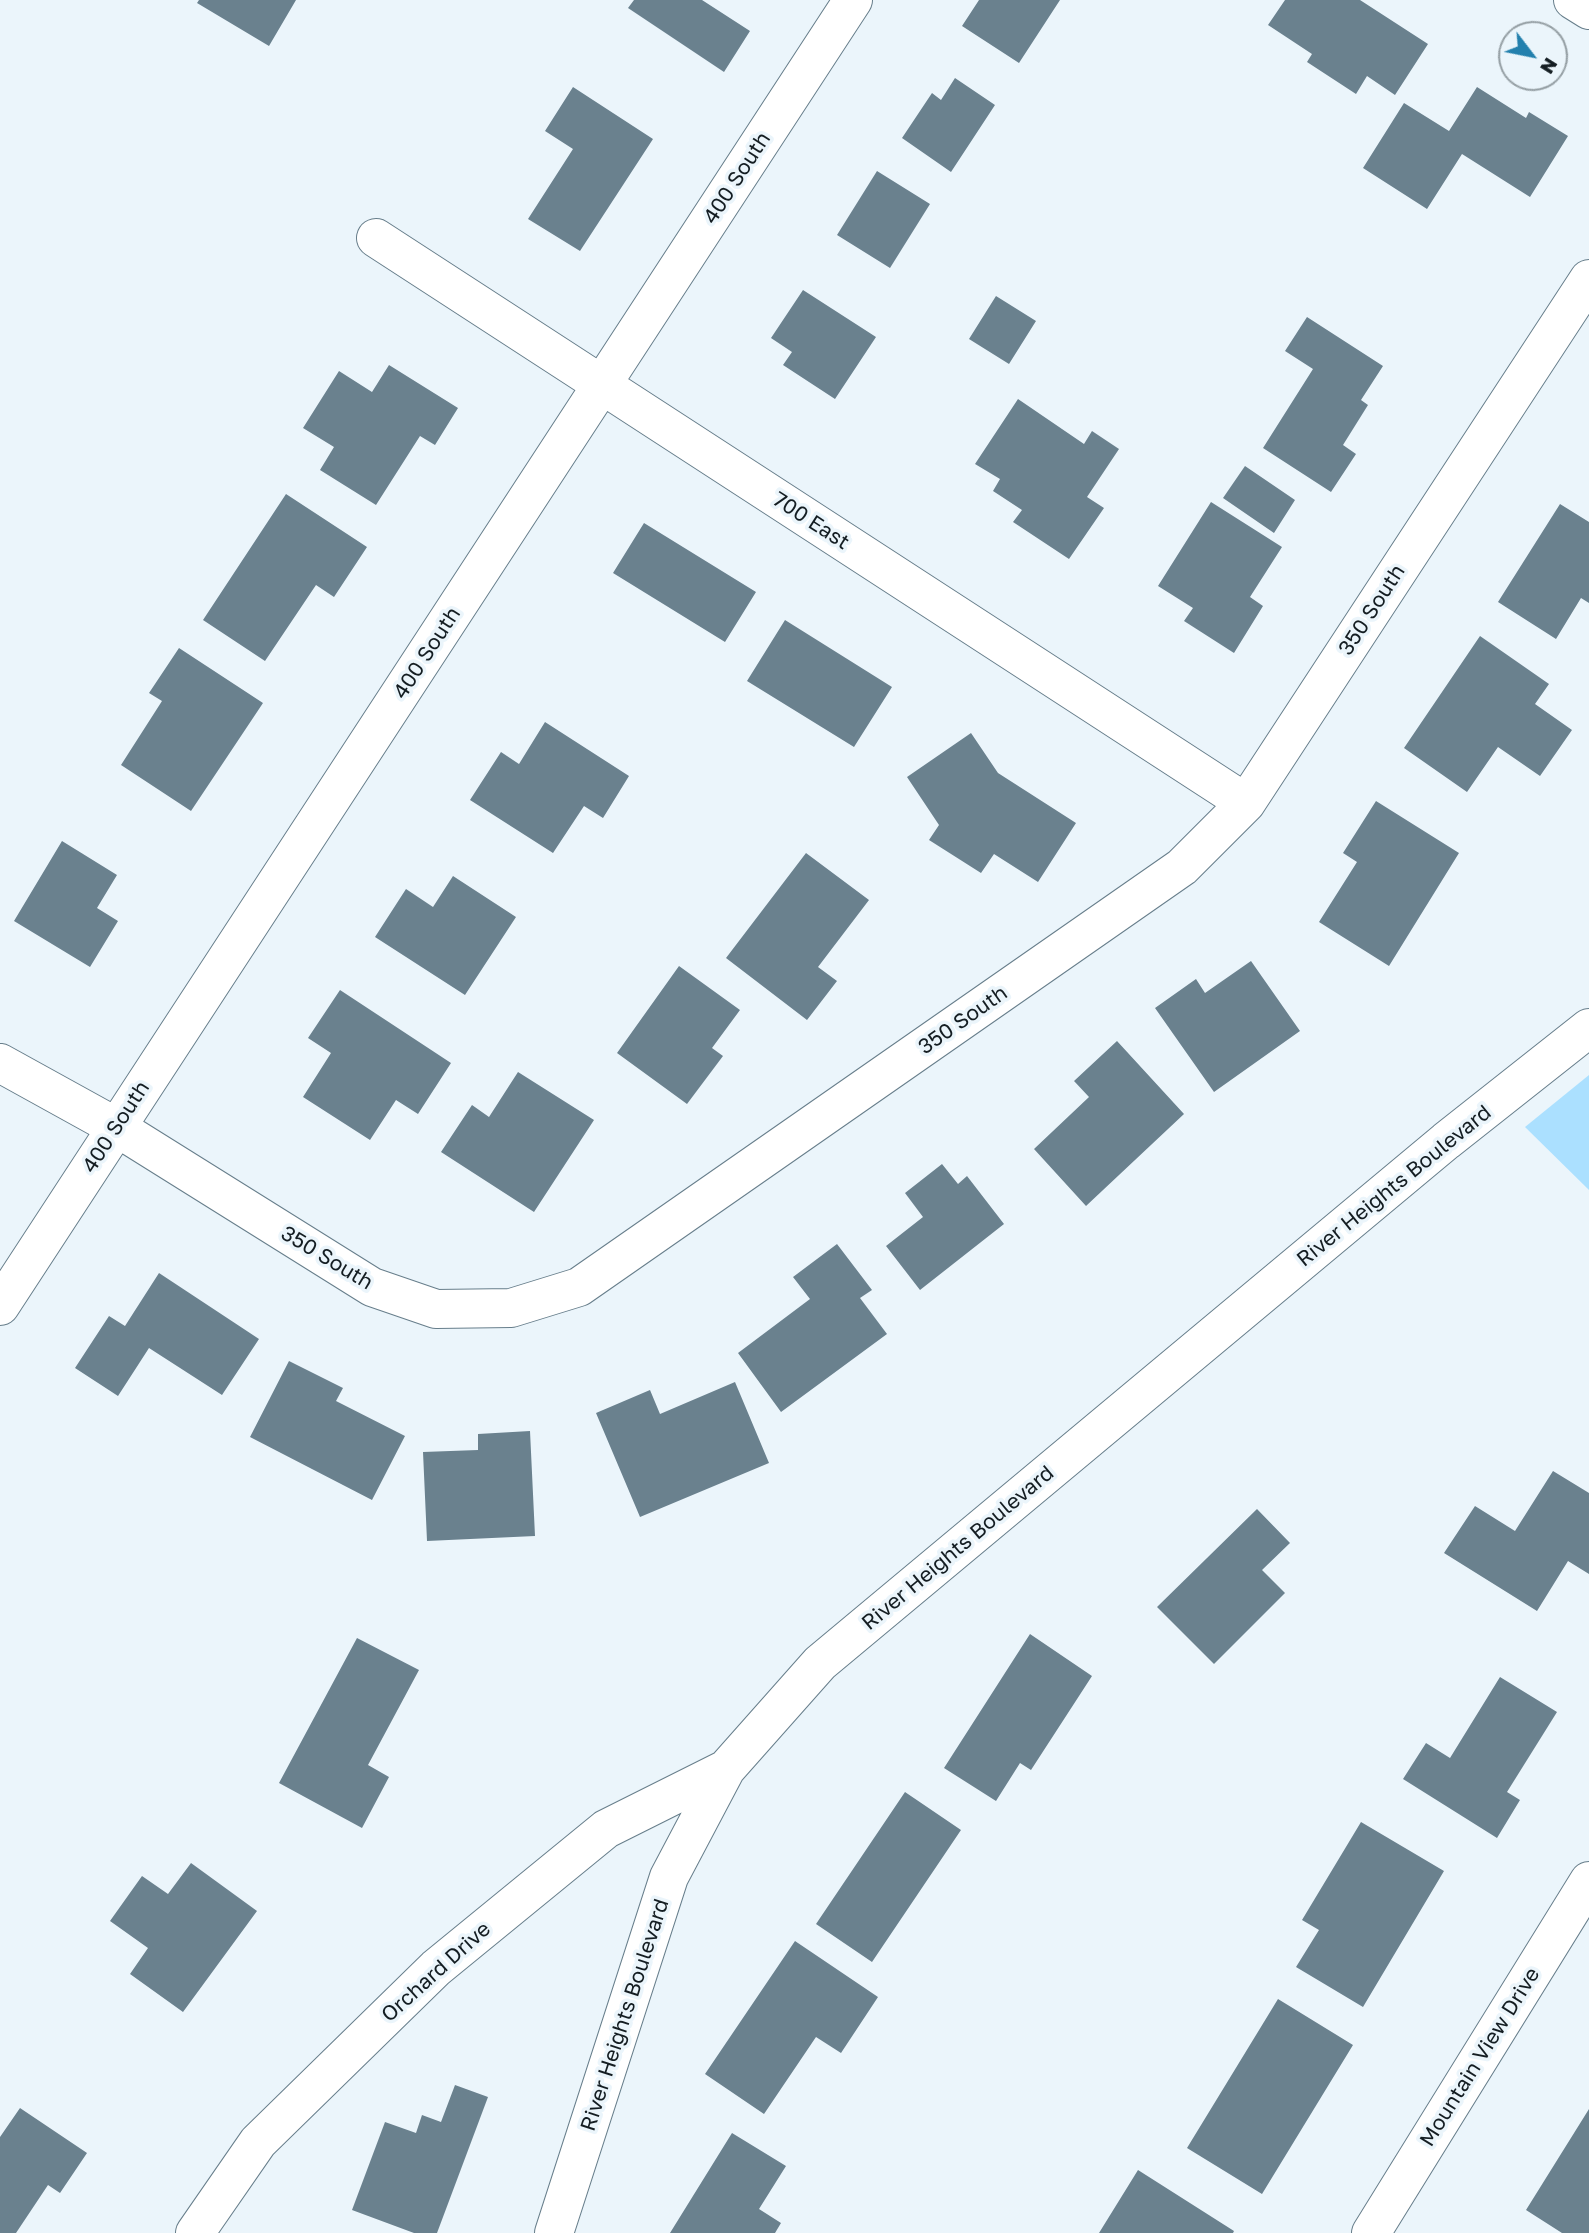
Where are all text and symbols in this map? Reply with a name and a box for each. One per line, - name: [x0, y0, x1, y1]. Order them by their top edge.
- north arrow: [1498, 21, 1568, 91]
- text: N: [1536, 54, 1563, 79]
- street label: 400 South: [698, 127, 776, 229]
- street label: 700 East: [768, 487, 854, 555]
- street label: 350 South: [1333, 560, 1411, 660]
- street label: 400 South: [388, 602, 466, 704]
- street label: 350 South: [914, 980, 1012, 1060]
- street label: 400 South: [77, 1076, 155, 1178]
- street label: River Heights Boulevard: [1292, 1100, 1496, 1272]
- street label: 350 South: [276, 1221, 378, 1295]
- street label: River Heights Boulevard: [857, 1460, 1059, 1636]
- street label: River Heights Boulevard: [576, 1896, 674, 2134]
- street label: Orchard Drive: [376, 1916, 496, 2028]
- street label: Mountain View Drive: [1415, 1963, 1545, 2151]

